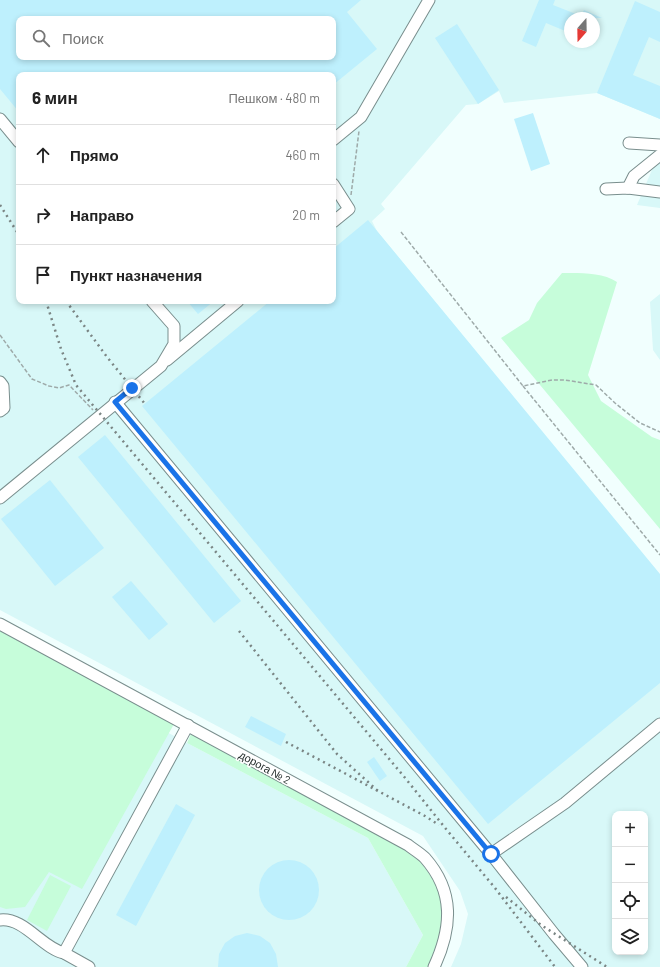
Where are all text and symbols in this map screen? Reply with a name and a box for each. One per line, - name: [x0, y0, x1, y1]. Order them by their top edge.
- north arrow: [564, 12, 600, 48]
- search box: [16, 16, 336, 60]
- icon: search: [30, 27, 52, 49]
- text: Поиск: [62, 29, 104, 47]
- text: 6 мин: [32, 87, 78, 107]
- text: Пешком · 480 m: [228, 90, 320, 106]
- icon: ahead: [32, 144, 54, 166]
- text: Прямо: [70, 146, 119, 164]
- text: 460 m: [285, 147, 320, 163]
- icon: right: [32, 204, 54, 226]
- text: Направо: [70, 206, 134, 224]
- text: 20 m: [292, 207, 320, 223]
- icon: arrive: [32, 264, 54, 286]
- text: Пункт назначения: [70, 266, 202, 284]
- route end: [123, 379, 141, 397]
- street label: дорога № 2: [237, 748, 293, 786]
- map controls: [612, 811, 648, 955]
- button: +: [612, 811, 648, 847]
- route start: [482, 845, 500, 863]
- button: −: [612, 847, 648, 883]
- button: locate: [612, 883, 648, 919]
- button: layers: [612, 919, 648, 955]

